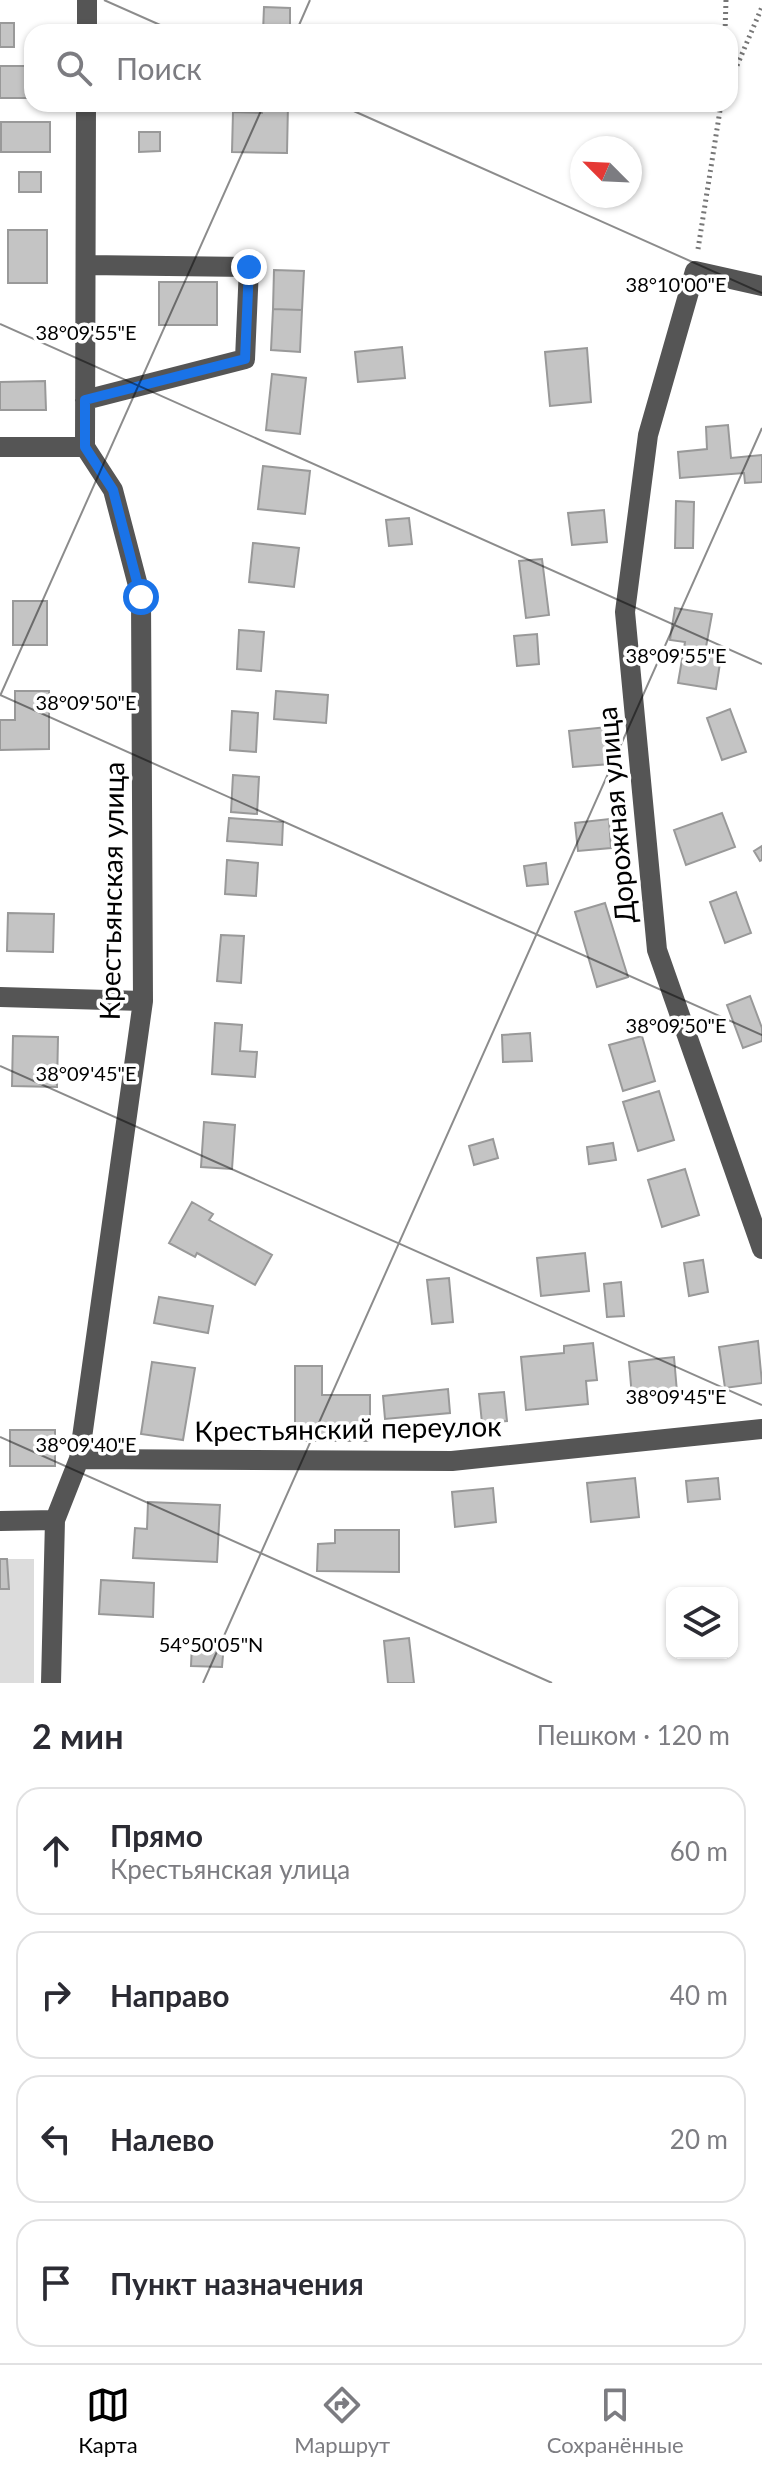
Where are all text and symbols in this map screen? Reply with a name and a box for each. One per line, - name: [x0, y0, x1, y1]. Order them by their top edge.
- search box: [24, 24, 738, 112]
- icon: search: [52, 46, 96, 90]
- text: Поиск: [116, 50, 202, 86]
- north arrow: [570, 136, 642, 208]
- route end: [231, 249, 267, 285]
- text: 38°10'00"E: [626, 272, 726, 296]
- text: 38°09'55"E: [36, 320, 136, 344]
- route start: [123, 579, 159, 615]
- text: 38°09'55"E: [626, 643, 726, 667]
- text: 38°09'50"E: [36, 690, 136, 714]
- street label: Дорожная улица: [589, 705, 641, 925]
- street label: Крестьянская улица: [92, 761, 130, 1021]
- text: 38°09'50"E: [626, 1013, 726, 1037]
- text: 38°09'45"E: [36, 1061, 136, 1085]
- text: 38°09'45"E: [626, 1384, 726, 1408]
- street label: Крестьянский переулок: [194, 1408, 502, 1448]
- text: 38°09'40"E: [36, 1432, 136, 1456]
- map controls: [666, 1587, 738, 1659]
- button: layers: [666, 1587, 738, 1659]
- text: 54°50'05"N: [159, 1632, 263, 1656]
- text: 2 мин: [32, 1715, 124, 1756]
- text: Пешком · 120 m: [537, 1719, 730, 1751]
- text: Прямо: [110, 1817, 203, 1853]
- icon: ahead: [34, 1829, 78, 1873]
- text: 60 m: [670, 1835, 728, 1867]
- text: Крестьянская улица: [110, 1853, 350, 1885]
- icon: right: [34, 1973, 78, 2017]
- text: Направо: [110, 1977, 230, 2013]
- text: 40 m: [670, 1979, 728, 2011]
- icon: left: [34, 2117, 78, 2161]
- text: Налево: [110, 2121, 214, 2157]
- text: 20 m: [670, 2123, 728, 2155]
- icon: arrive: [34, 2261, 78, 2305]
- text: Пункт назначения: [110, 2265, 364, 2301]
- tab: Карта: [78, 2383, 138, 2458]
- tab: Маршрут: [294, 2383, 390, 2458]
- tab: Сохранённые: [547, 2383, 684, 2458]

